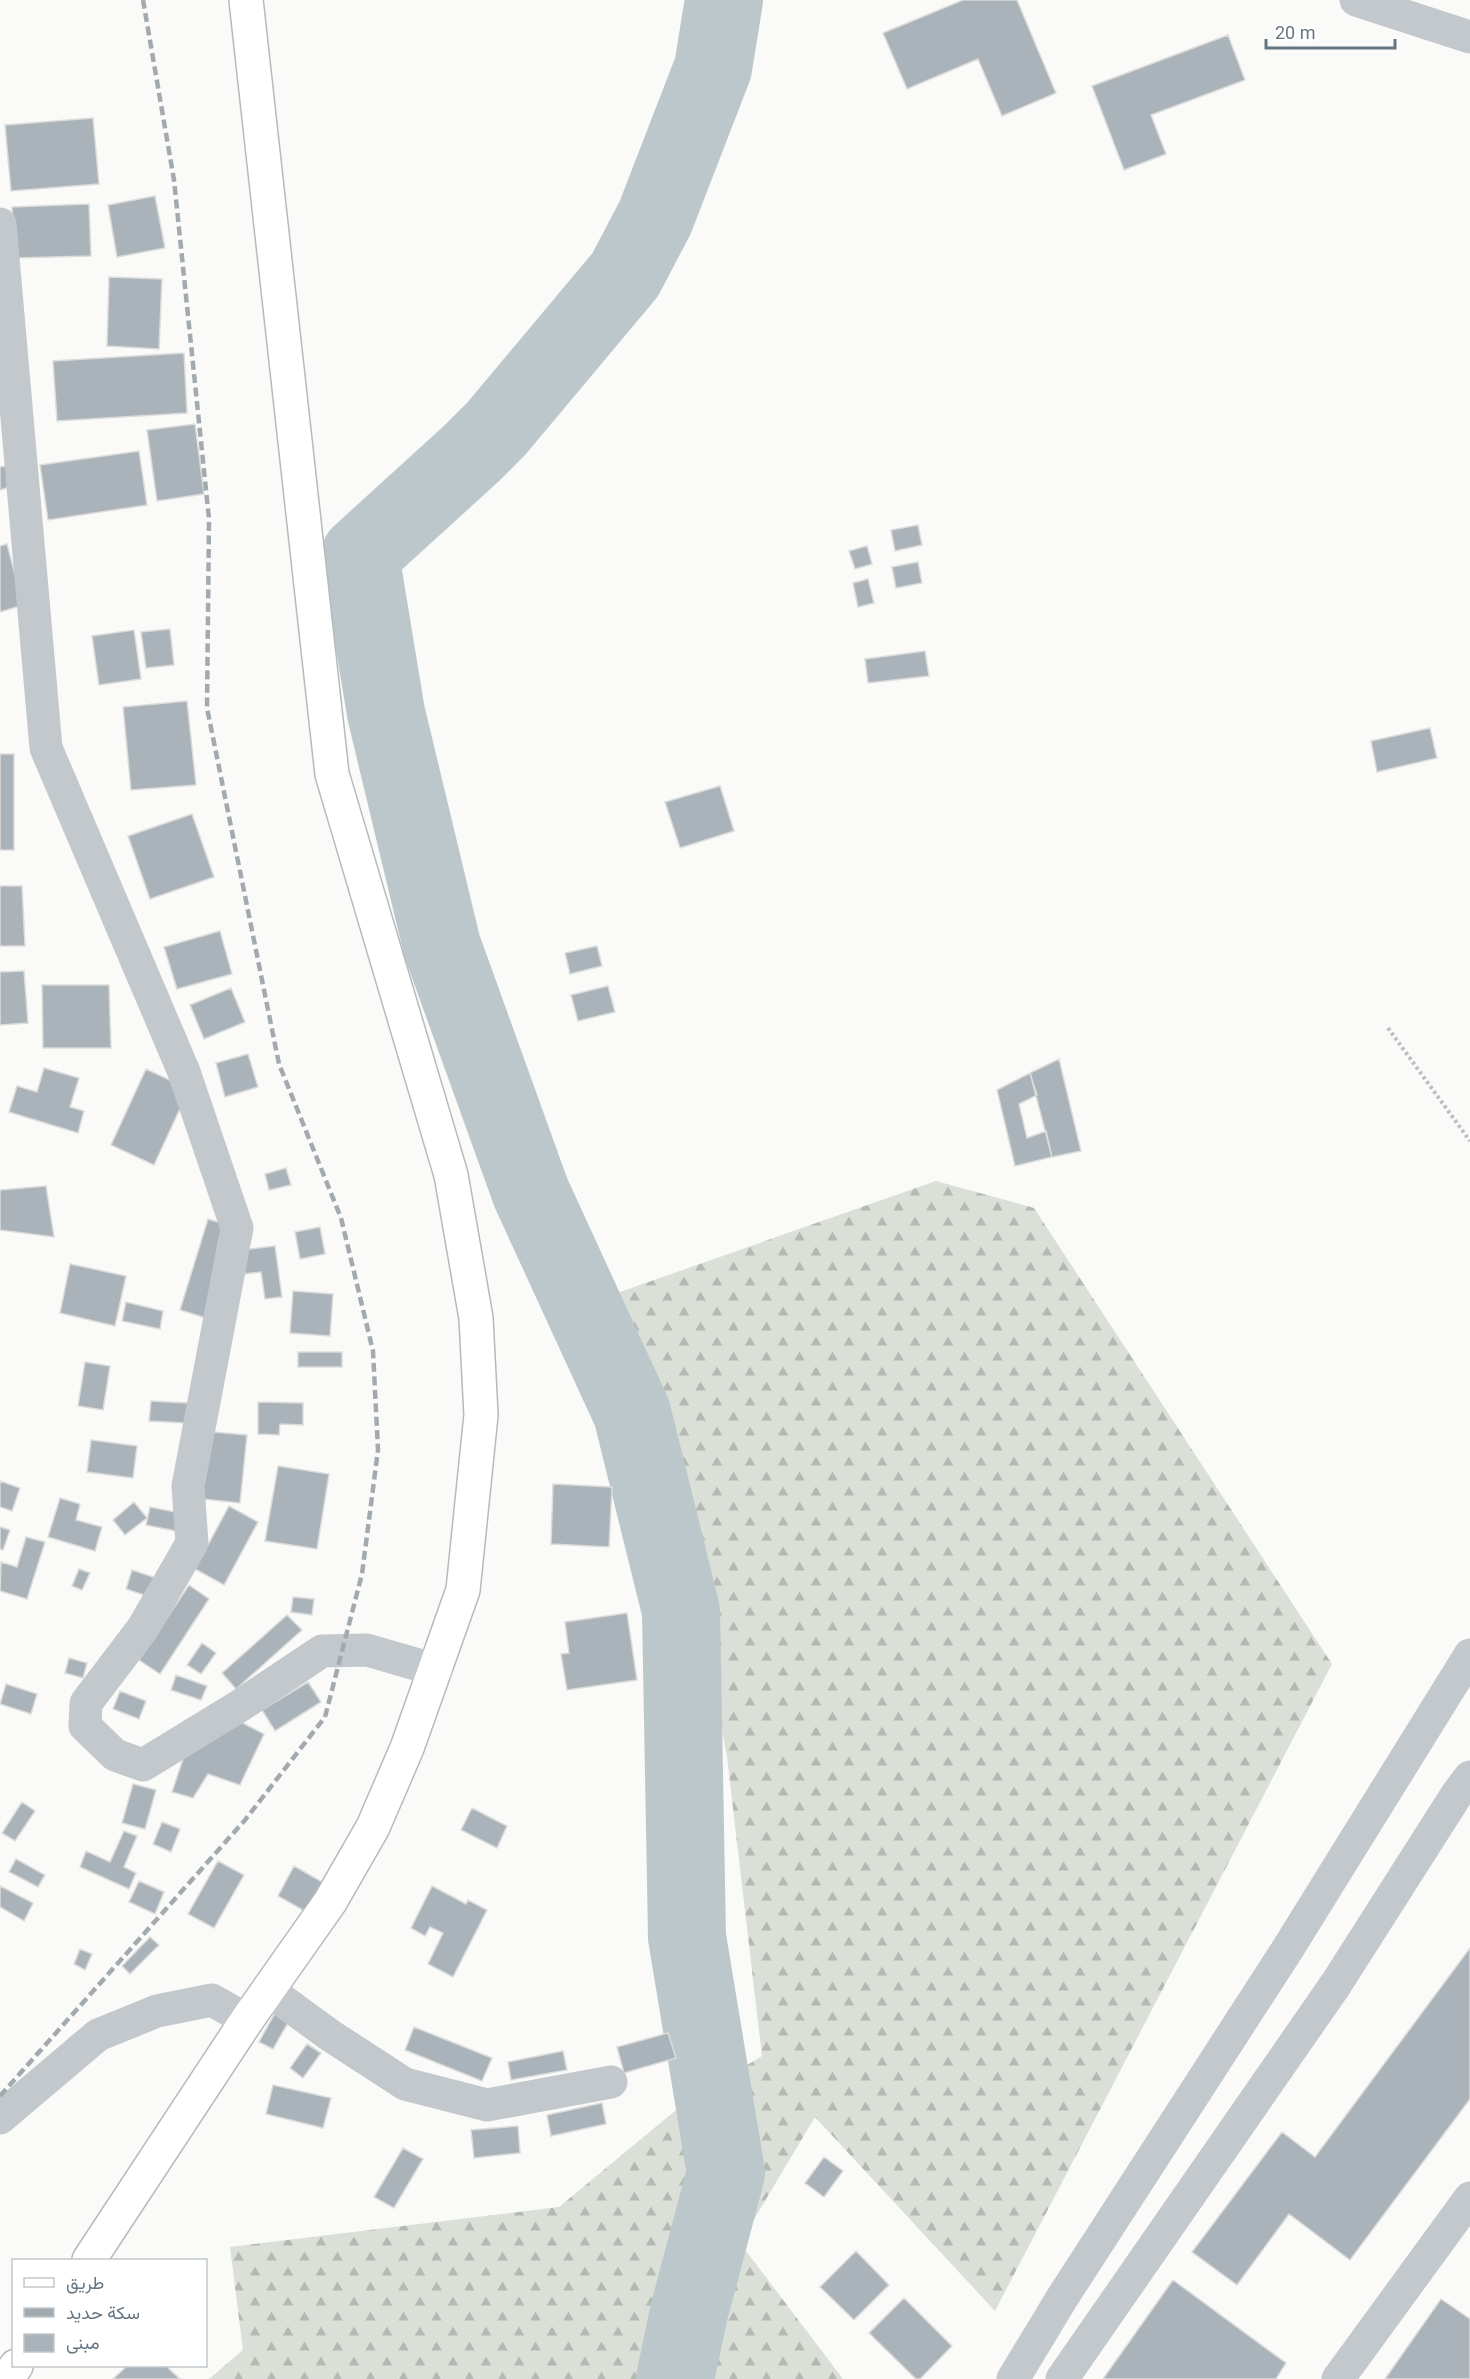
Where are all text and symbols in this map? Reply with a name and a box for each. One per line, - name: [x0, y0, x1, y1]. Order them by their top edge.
- scale bar: [1266, 12, 1395, 50]
- text: 20 m: [1275, 22, 1315, 43]
- legend: [12, 2259, 207, 2367]
- text: طريق: [66, 2272, 104, 2294]
- text: سكة حديد: [66, 2302, 140, 2323]
- text: مبنى: [66, 2332, 100, 2354]

